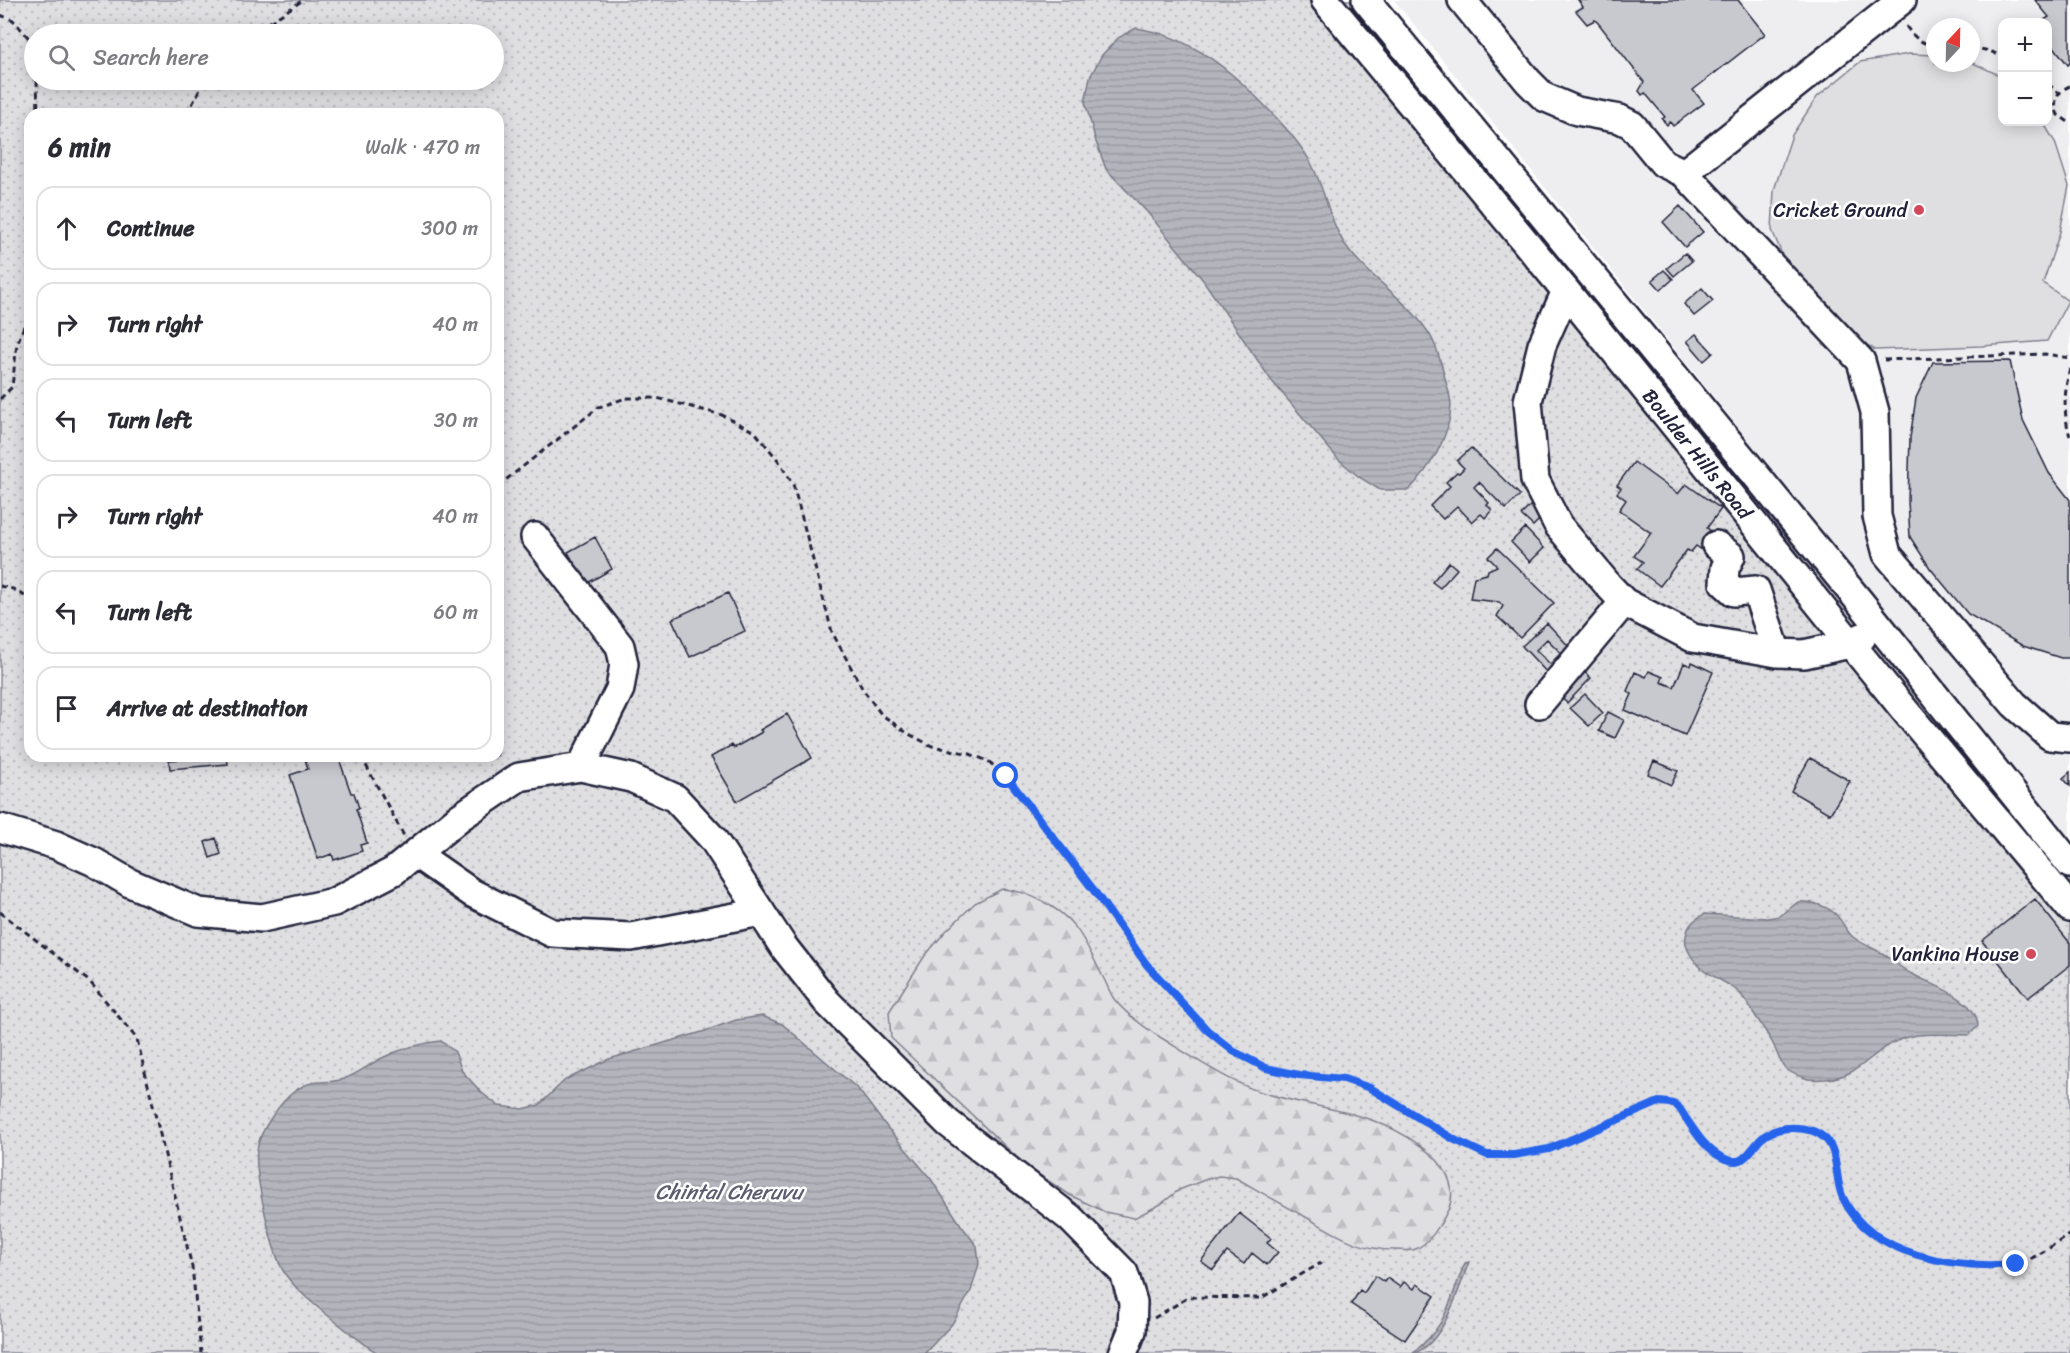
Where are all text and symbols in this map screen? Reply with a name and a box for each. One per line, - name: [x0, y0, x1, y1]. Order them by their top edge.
- north arrow: [1926, 18, 1980, 72]
- map controls: [1998, 18, 2052, 126]
- button: +: [1998, 18, 2052, 72]
- search box: [24, 24, 504, 90]
- text: Search here: [93, 38, 209, 77]
- icon: search: [45, 41, 78, 74]
- button: −: [1998, 72, 2052, 126]
- text: 6 min: [48, 124, 111, 170]
- text: Walk · 470 m: [365, 130, 480, 165]
- place label: Cricket Ground: [1773, 193, 1908, 228]
- marker: Cricket Ground: [1912, 203, 1926, 217]
- text: Continue: [107, 209, 195, 248]
- text: 300 m: [421, 211, 478, 246]
- icon: ahead: [50, 212, 83, 245]
- text: Turn right: [107, 305, 202, 344]
- text: 40 m: [432, 307, 478, 342]
- icon: right: [50, 308, 83, 341]
- street label: Boulder Hills Road: [1633, 381, 1762, 528]
- text: Turn left: [107, 401, 192, 440]
- text: 30 m: [434, 403, 478, 438]
- icon: left: [50, 404, 83, 437]
- text: Turn right: [107, 497, 202, 536]
- text: 40 m: [432, 499, 478, 534]
- icon: right: [50, 500, 83, 533]
- text: Turn left: [107, 593, 192, 632]
- text: 60 m: [433, 595, 478, 630]
- icon: left: [50, 596, 83, 629]
- text: Arrive at destination: [107, 689, 308, 728]
- icon: arrive: [50, 692, 83, 725]
- route start: [992, 762, 1018, 788]
- place label: Vankina House: [1892, 937, 2019, 972]
- marker: Vankina House: [2024, 947, 2038, 961]
- water label: Chintal Cheruvu: [656, 1173, 805, 1211]
- route end: [2002, 1250, 2028, 1276]

